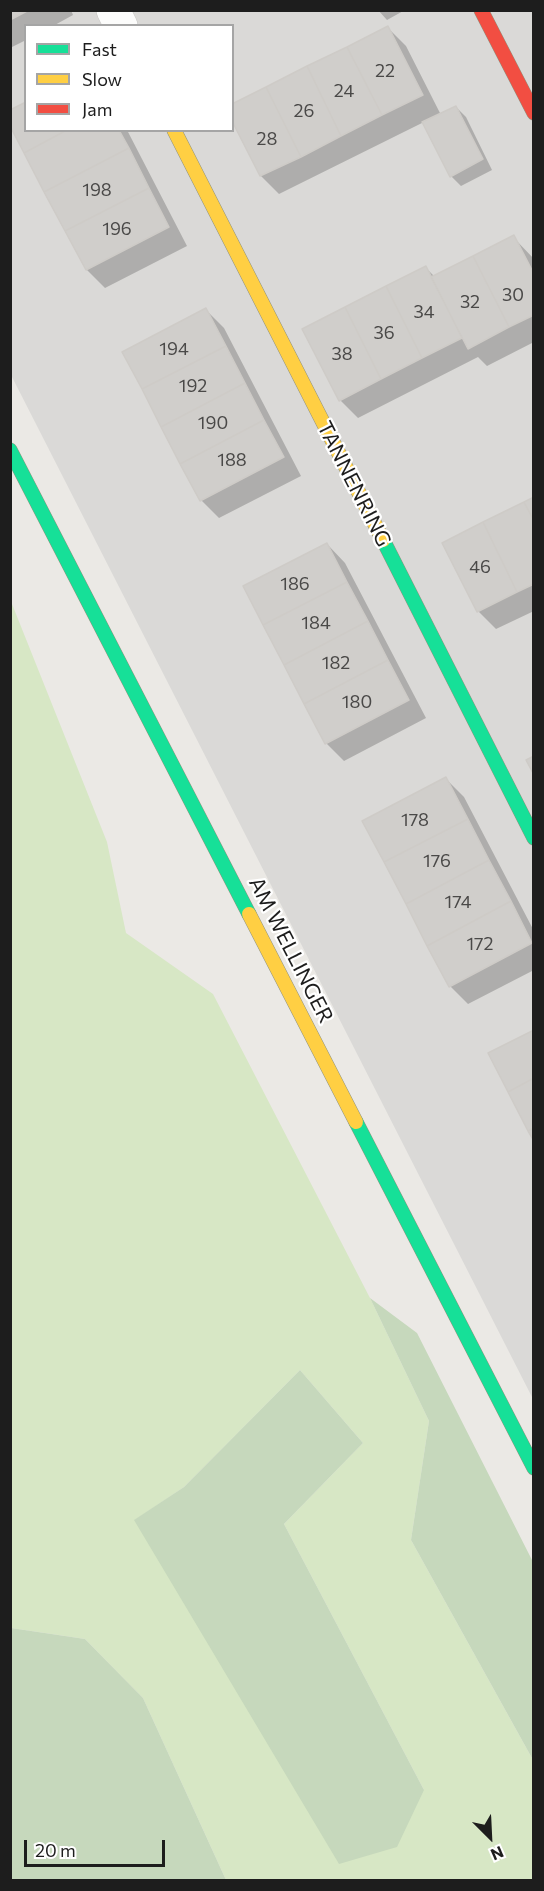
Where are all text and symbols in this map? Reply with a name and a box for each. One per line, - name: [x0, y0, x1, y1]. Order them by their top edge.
- legend: [24, 24, 234, 132]
- text: Fast: [82, 38, 117, 60]
- house number: 22: [375, 60, 395, 82]
- text: Slow: [82, 68, 122, 90]
- house number: 24: [334, 80, 354, 102]
- text: Jam: [82, 98, 112, 120]
- house number: 26: [294, 100, 314, 122]
- house number: 28: [257, 128, 277, 150]
- house number: 198: [82, 179, 112, 201]
- house number: 196: [102, 218, 132, 240]
- house number: 30: [502, 284, 524, 306]
- house number: 32: [460, 291, 480, 313]
- house number: 34: [413, 301, 435, 323]
- house number: 36: [373, 322, 395, 344]
- house number: 194: [159, 338, 189, 360]
- house number: 38: [331, 343, 353, 365]
- house number: 192: [179, 375, 207, 397]
- house number: 190: [198, 412, 228, 434]
- street label: TANNENRING: [312, 417, 396, 551]
- house number: 188: [217, 449, 247, 471]
- house number: 46: [469, 556, 491, 578]
- house number: 186: [280, 573, 310, 595]
- house number: 184: [301, 612, 331, 634]
- house number: 182: [322, 652, 350, 674]
- house number: 180: [342, 691, 372, 713]
- house number: 178: [401, 809, 429, 831]
- house number: 176: [423, 850, 451, 872]
- street label: AM WELLINGER: [243, 873, 339, 1027]
- house number: 174: [445, 891, 471, 913]
- house number: 172: [466, 933, 494, 955]
- north arrow: [460, 1807, 520, 1867]
- scale bar: [27, 1828, 168, 1866]
- text: 20 m: [35, 1839, 76, 1861]
- text: N: [488, 1843, 507, 1865]

